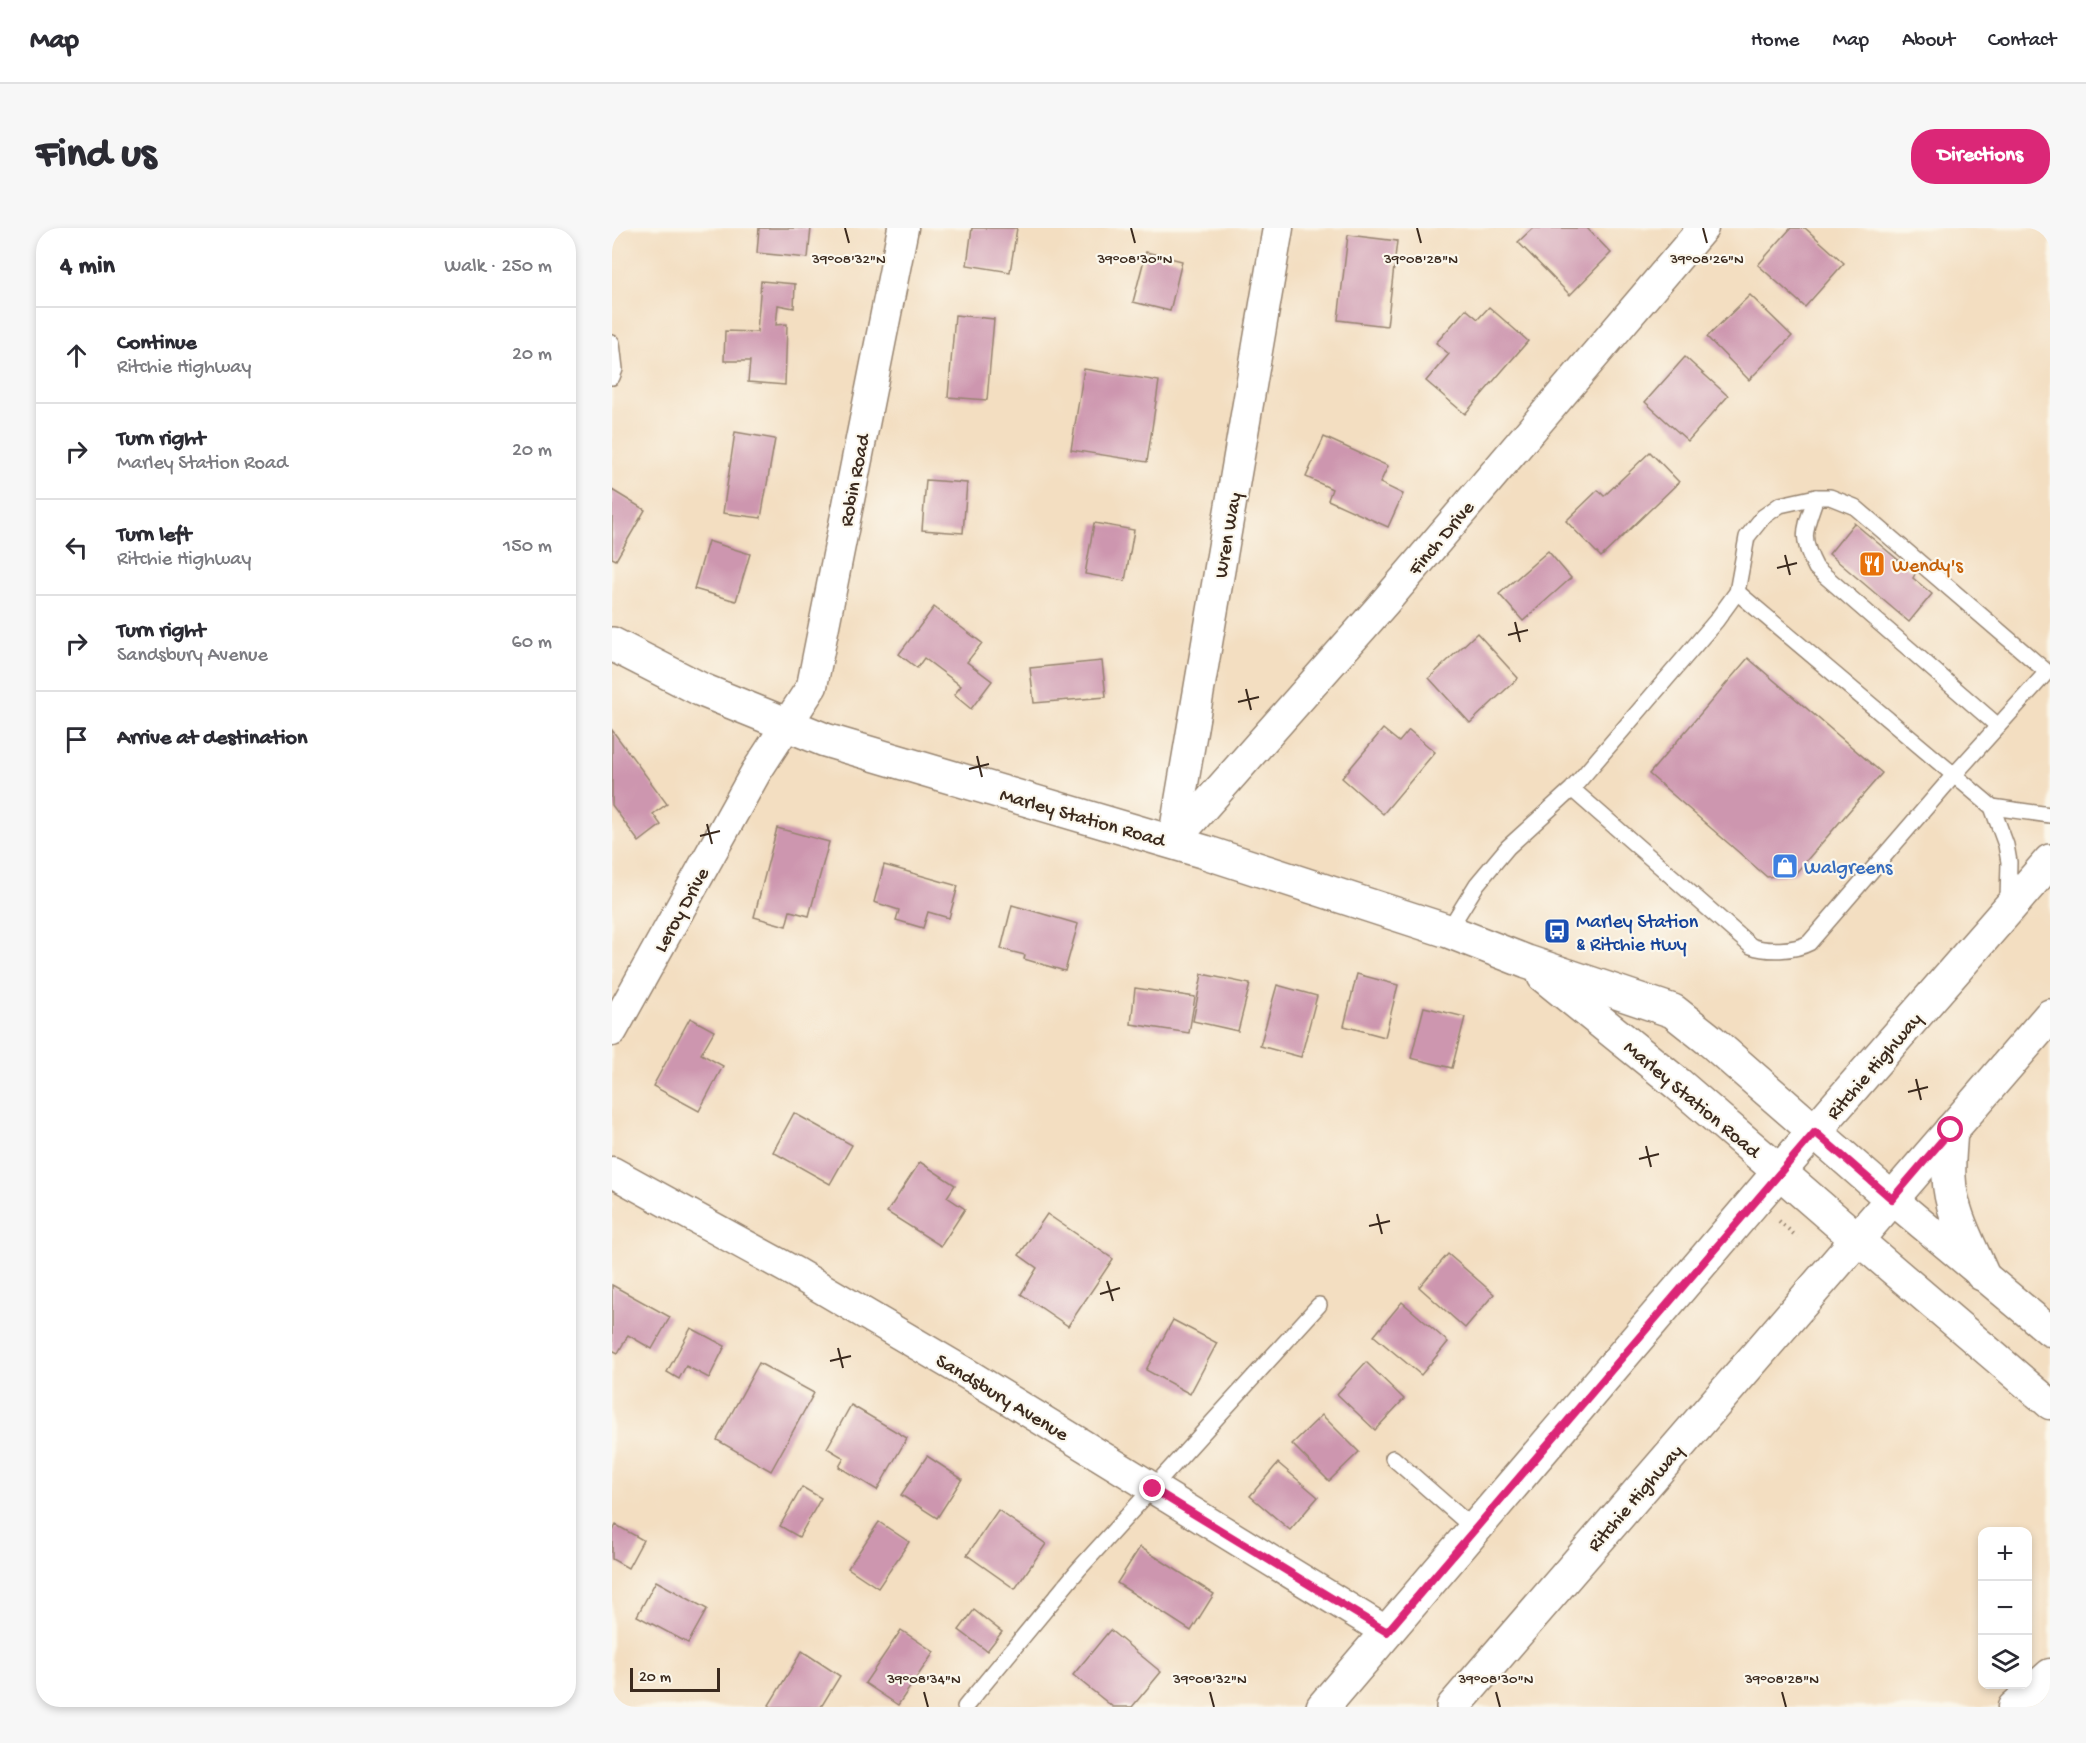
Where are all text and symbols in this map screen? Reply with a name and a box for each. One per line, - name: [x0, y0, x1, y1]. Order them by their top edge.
- text: Map: [30, 25, 79, 58]
- text: Home: [1751, 29, 1799, 54]
- text: Map: [1832, 29, 1869, 54]
- text: About: [1902, 29, 1955, 54]
- text: Contact: [1988, 29, 2056, 54]
- button: Directions: [1911, 129, 2050, 184]
- text: Find us: [36, 132, 156, 181]
- text: 39°08'32"N: [811, 251, 886, 269]
- text: 39°08'30"N: [1097, 251, 1173, 269]
- text: 39°08'28"N: [1383, 251, 1458, 269]
- text: 39°08'26"N: [1669, 251, 1744, 269]
- text: 4 min: [60, 252, 115, 283]
- text: Walk · 250 m: [444, 256, 552, 279]
- text: Continue: [117, 331, 197, 357]
- icon: ahead: [60, 339, 93, 372]
- text: 20 m: [512, 344, 552, 367]
- text: Ritchie Highway: [117, 357, 251, 380]
- text: Turn right: [117, 427, 205, 453]
- street label: Robin Road: [836, 430, 877, 529]
- icon: right: [60, 435, 93, 468]
- text: 20 m: [512, 440, 552, 463]
- text: Marley Station Road: [117, 453, 288, 476]
- street label: Wren Way: [1211, 491, 1248, 580]
- street label: Finch Drive: [1404, 497, 1481, 582]
- text: Turn left: [117, 523, 191, 549]
- icon: left: [60, 531, 93, 564]
- text: 150 m: [503, 536, 552, 559]
- text: Ritchie Highway: [117, 549, 251, 572]
- restaurant icon: Wendy's: [1857, 549, 1887, 579]
- place label: Wendy's: [1892, 556, 1963, 579]
- text: Turn right: [117, 619, 205, 645]
- icon: right: [60, 627, 93, 660]
- text: 60 m: [512, 632, 552, 655]
- text: Sandsbury Avenue: [117, 645, 268, 668]
- icon: arrive: [60, 723, 93, 756]
- text: Arrive at destination: [117, 726, 307, 752]
- street label: Marley Station Road: [997, 785, 1169, 855]
- shop icon: Walgreens: [1770, 851, 1800, 881]
- place label: Walgreens: [1804, 858, 1893, 881]
- street label: Leroy Drive: [650, 864, 716, 957]
- place label: Marley Station & Ritchie Hwy: [1576, 912, 1699, 958]
- bus stop icon: Marley Station & Ritchie Hwy: [1542, 916, 1572, 946]
- street label: Ritchie Highway: [1823, 1009, 1928, 1125]
- street label: Marley Station Road: [1618, 1037, 1765, 1166]
- route start: [1937, 1116, 1963, 1142]
- street label: Sandsbury Avenue: [931, 1350, 1072, 1448]
- street label: Ritchie Highway: [1584, 1441, 1689, 1557]
- route end: [1139, 1475, 1165, 1501]
- map controls: [1978, 1527, 2032, 1689]
- button: +: [1978, 1527, 2032, 1581]
- button: −: [1978, 1581, 2032, 1635]
- button: layers: [1978, 1635, 2032, 1689]
- scale bar: [630, 1665, 720, 1692]
- text: 20 m: [639, 1669, 671, 1688]
- text: 39°08'34"N: [886, 1671, 961, 1689]
- text: 39°08'32"N: [1172, 1671, 1247, 1689]
- text: 39°08'30"N: [1458, 1671, 1534, 1689]
- text: 39°08'28"N: [1744, 1671, 1819, 1689]

